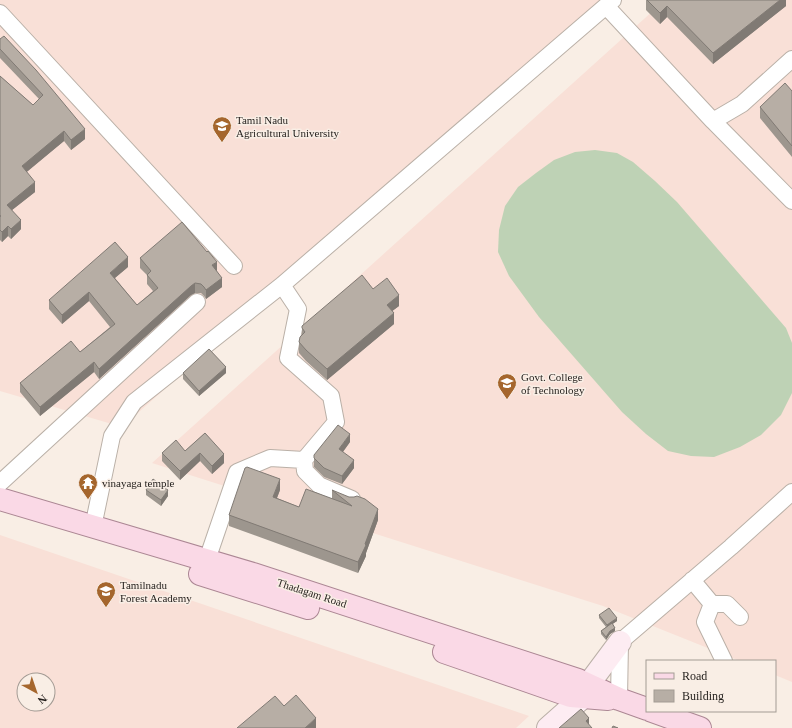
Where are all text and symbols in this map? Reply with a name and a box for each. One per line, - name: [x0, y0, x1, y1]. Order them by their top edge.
- place label: Tamil Nadu Agricultural University: [236, 114, 339, 139]
- school or university icon: Tamil Nadu Agricultural University: [211, 115, 233, 143]
- place label: Govt. College of Technology: [521, 371, 585, 396]
- school or university icon: Govt. College of Technology: [496, 372, 518, 400]
- temple icon: vinayaga temple: [77, 472, 99, 500]
- place label: vinayaga temple: [102, 477, 175, 489]
- street label: Thadagam Road: [276, 576, 349, 610]
- place label: Tamilnadu Forest Academy: [120, 579, 192, 604]
- school or university icon: Tamilnadu Forest Academy: [95, 580, 117, 608]
- legend: [646, 660, 776, 712]
- text: Road: [682, 669, 707, 683]
- north arrow: [16, 672, 56, 712]
- text: Building: [682, 689, 724, 703]
- text: N: [35, 693, 49, 707]

